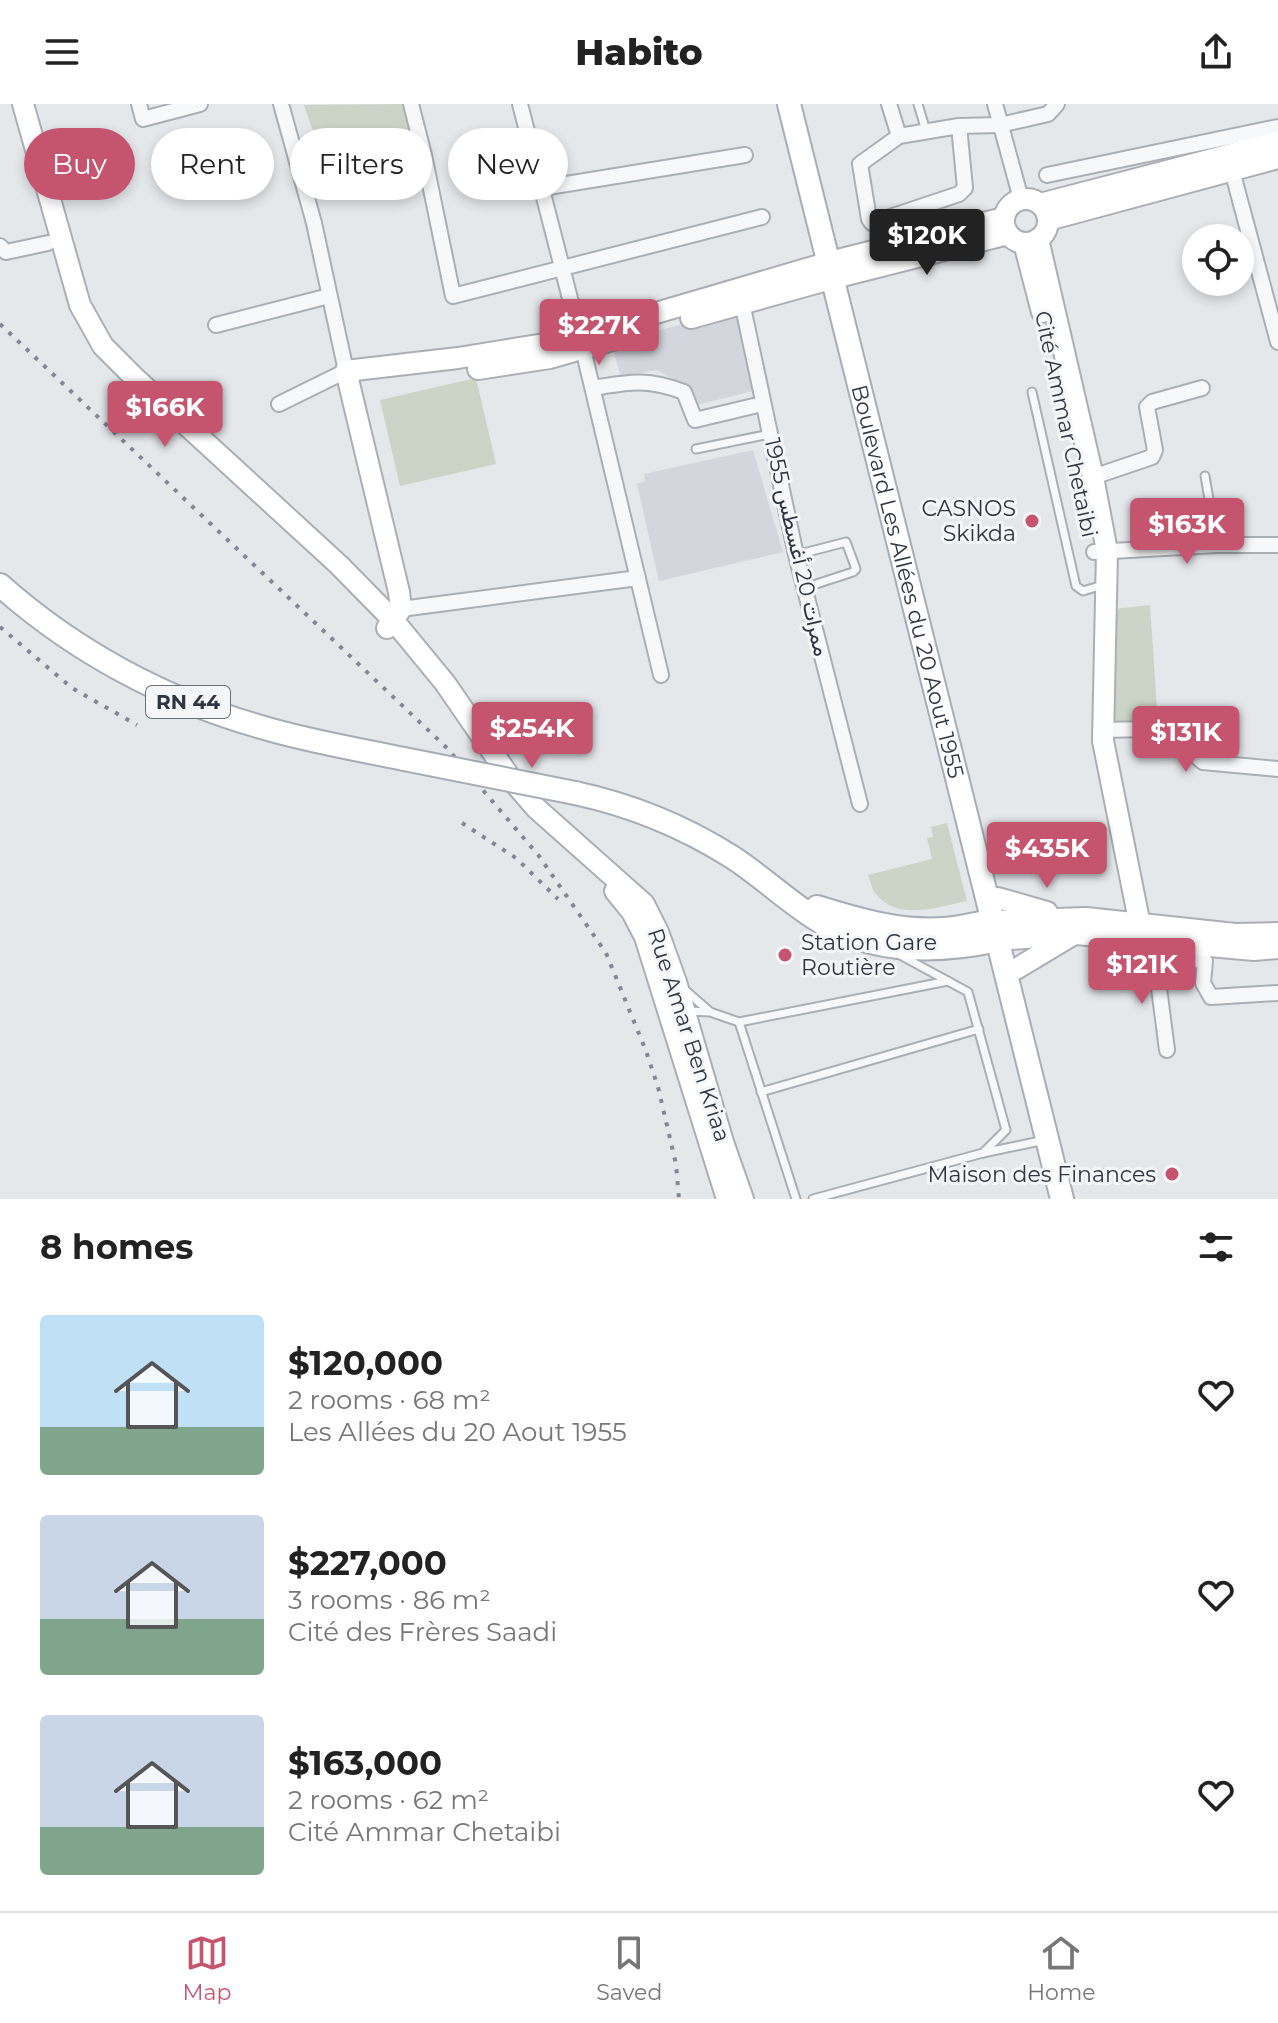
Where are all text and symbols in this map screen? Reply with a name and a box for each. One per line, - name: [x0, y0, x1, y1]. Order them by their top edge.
- icon: menu: [40, 30, 84, 74]
- text: Habito: [575, 30, 703, 74]
- icon: share: [1194, 30, 1238, 74]
- chip: Buy: [24, 128, 135, 200]
- chip: Rent: [151, 128, 274, 200]
- chip: Filters: [290, 128, 432, 200]
- chip: New: [448, 128, 568, 200]
- pin: $120K: [871, 209, 983, 277]
- text: $120K: [888, 219, 966, 251]
- map controls: [1182, 224, 1254, 296]
- button: locate: [1182, 224, 1254, 296]
- pin: $227K: [543, 299, 655, 367]
- street label: Cité Ammar Chetaibi: [1029, 308, 1103, 540]
- text: $227K: [558, 309, 640, 341]
- pin: $166K: [109, 381, 221, 449]
- street label: Boulevard Les Allées du 20 Aout 1955: [846, 382, 970, 781]
- text: $166K: [126, 391, 204, 423]
- street label: ممرات 20 أغسطس 1955: [759, 435, 835, 659]
- place label: CASNOS Skikda: [922, 495, 1016, 547]
- pin: $163K: [1131, 498, 1243, 566]
- text: $163K: [1148, 508, 1226, 540]
- marker: CASNOS Skikda: [1023, 512, 1041, 530]
- road number: RN 44: [146, 686, 230, 718]
- pin: $254K: [476, 702, 588, 770]
- pin: $131K: [1130, 706, 1242, 774]
- text: $254K: [490, 712, 574, 744]
- text: $131K: [1150, 716, 1222, 748]
- pin: $435K: [991, 822, 1103, 890]
- text: $435K: [1005, 832, 1089, 864]
- street label: Rue Amar Ben Kriaa: [642, 925, 736, 1145]
- place label: Station Gare Routière: [801, 929, 937, 981]
- pin: $121K: [1086, 938, 1198, 1006]
- marker: Station Gare Routière: [776, 946, 794, 964]
- text: $121K: [1106, 948, 1178, 980]
- place label: Maison des Finances: [927, 1161, 1156, 1188]
- marker: Maison des Finances: [1163, 1165, 1181, 1183]
- icon: filters: [1194, 1225, 1238, 1269]
- text: 8 homes: [40, 1226, 193, 1268]
- text: $120,000: [288, 1342, 443, 1384]
- icon: home: [104, 1347, 200, 1443]
- icon: heart: [1194, 1373, 1238, 1417]
- text: 2 rooms · 68 m²: [288, 1384, 491, 1416]
- text: Les Allées du 20 Aout 1955: [288, 1416, 627, 1448]
- text: $227,000: [288, 1542, 447, 1584]
- icon: home: [104, 1547, 200, 1643]
- icon: heart: [1194, 1573, 1238, 1617]
- text: 3 rooms · 86 m²: [288, 1584, 491, 1616]
- text: Cité des Frères Saadi: [288, 1616, 557, 1648]
- text: $163,000: [288, 1742, 442, 1784]
- icon: home: [104, 1747, 200, 1843]
- icon: heart: [1194, 1773, 1238, 1817]
- text: 2 rooms · 62 m²: [288, 1784, 489, 1816]
- text: Cité Ammar Chetaibi: [288, 1816, 561, 1848]
- tab: Map: [182, 1931, 231, 2006]
- tab: Saved: [596, 1931, 662, 2006]
- tab: Home: [1027, 1931, 1096, 2006]

